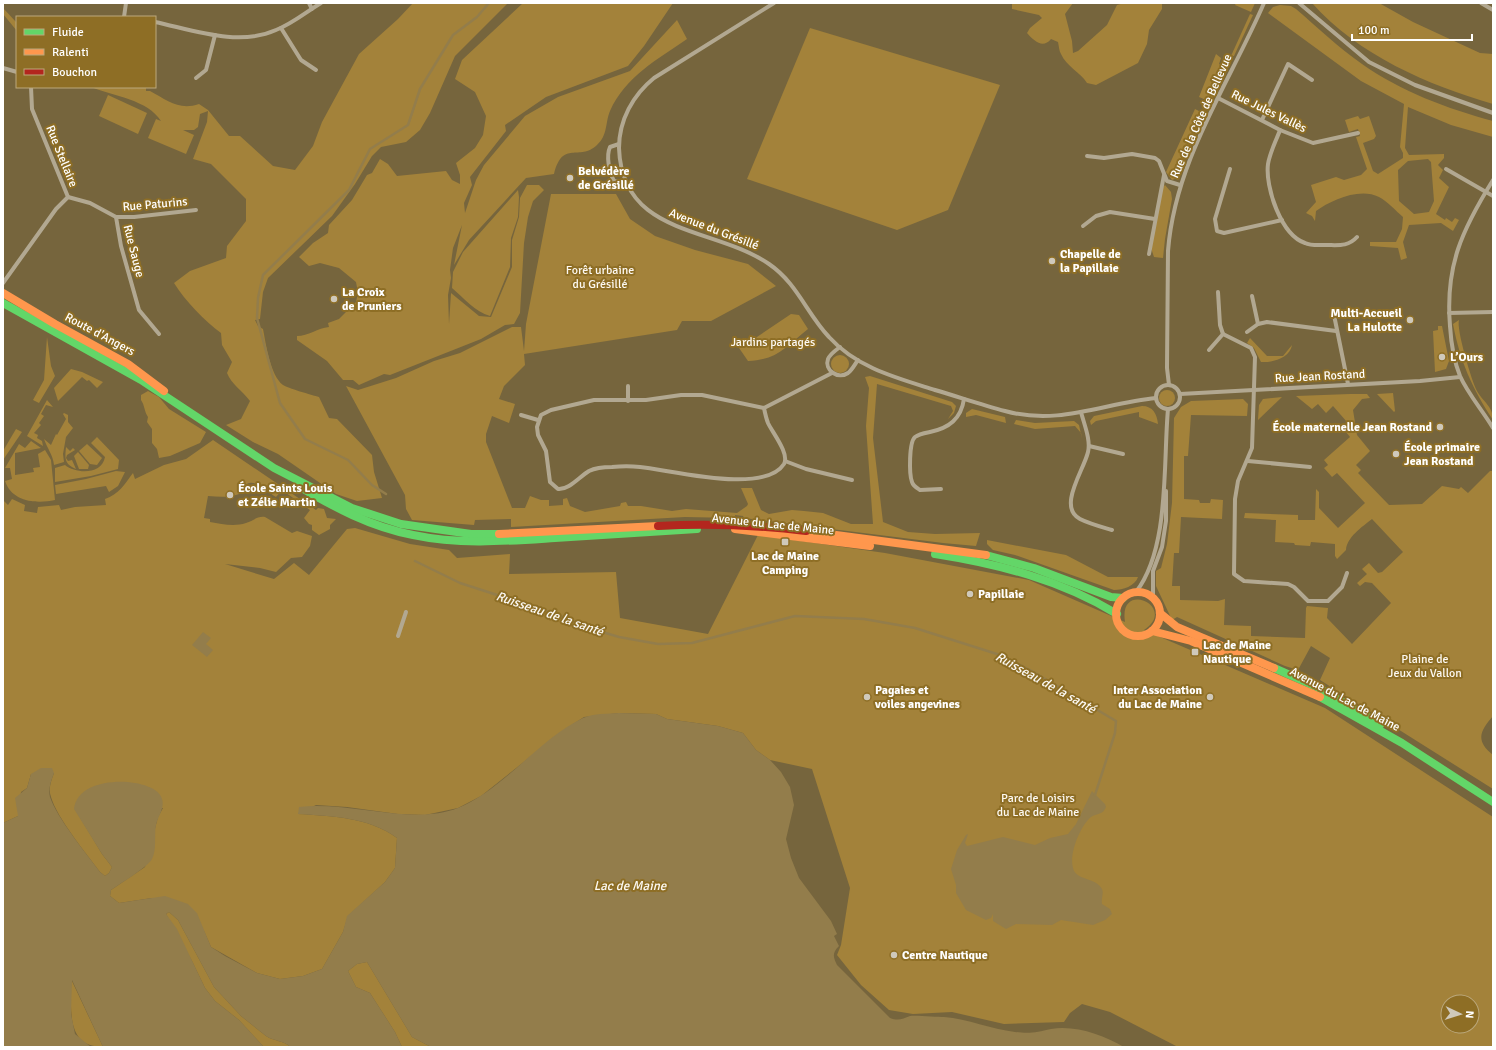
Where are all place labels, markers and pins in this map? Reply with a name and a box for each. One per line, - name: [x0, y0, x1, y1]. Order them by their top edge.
- place label: Belvédère de Grésillé: [578, 164, 634, 193]
- marker: Belvédère de Grésillé: [565, 173, 575, 183]
- place label: Chapelle de la Papillaie: [1060, 247, 1121, 276]
- marker: Chapelle de la Papillaie: [1047, 256, 1057, 266]
- place label: La Croix de Pruniers: [342, 285, 402, 314]
- marker: La Croix de Pruniers: [329, 294, 339, 304]
- place label: Multi-Accueil La Hulotte: [1331, 306, 1402, 335]
- marker: Multi-Accueil La Hulotte: [1405, 315, 1415, 325]
- place label: L’Ours: [1450, 350, 1484, 365]
- marker: L’Ours: [1437, 352, 1447, 362]
- place label: École maternelle Jean Rostand: [1272, 420, 1433, 435]
- marker: École maternelle Jean Rostand: [1435, 422, 1445, 432]
- place label: École primaire Jean Rostand: [1404, 440, 1480, 469]
- marker: École primaire Jean Rostand: [1391, 449, 1401, 459]
- place label: École Saints Louis et Zélie Martin: [238, 481, 333, 510]
- marker: École Saints Louis et Zélie Martin: [225, 490, 235, 500]
- marker: Lac de Maine Camping: [780, 537, 790, 547]
- place label: Lac de Maine Camping: [751, 549, 819, 578]
- place label: Papillaie: [978, 587, 1024, 602]
- marker: Papillaie: [965, 589, 975, 599]
- place label: Lac de Maine Nautique: [1203, 638, 1271, 667]
- marker: Lac de Maine Nautique: [1190, 647, 1200, 657]
- place label: Pagaies et voiles angevines: [874, 683, 961, 712]
- place label: Inter Association du Lac de Maine: [1113, 683, 1202, 712]
- marker: Pagaies et voiles angevines: [862, 692, 872, 702]
- marker: Inter Association du Lac de Maine: [1205, 692, 1215, 702]
- place label: Centre Nautique: [902, 948, 988, 963]
- marker: Centre Nautique: [889, 950, 899, 960]

